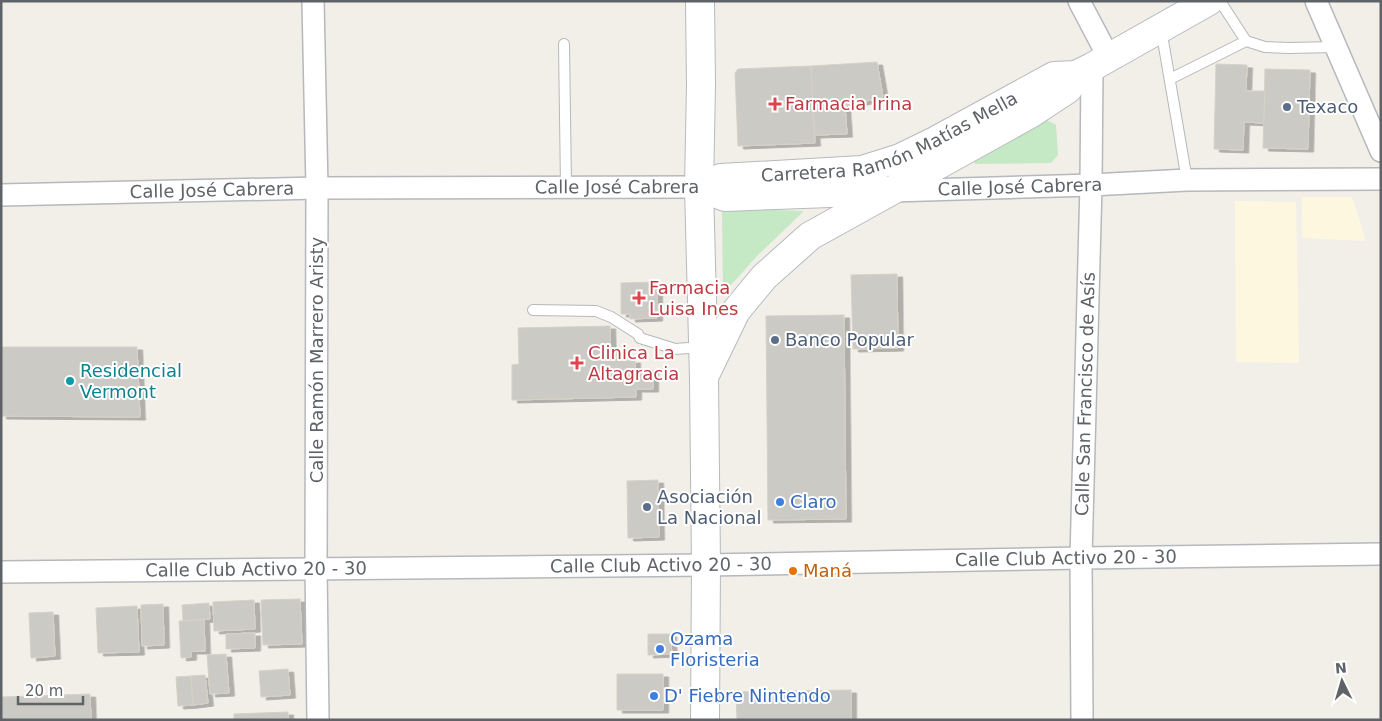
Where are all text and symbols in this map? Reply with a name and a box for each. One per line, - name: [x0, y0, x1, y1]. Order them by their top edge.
- street label: Carretera Ramón Matías Mella: [760, 87, 1021, 186]
- place label: Farmacia Irina: [785, 93, 912, 114]
- place label: Texaco: [1296, 96, 1358, 117]
- marker: Farmacia Irina: [769, 98, 781, 110]
- marker: Texaco: [1281, 101, 1293, 113]
- street label: Calle José Cabrera: [937, 173, 1103, 200]
- street label: Calle José Cabrera: [535, 176, 699, 197]
- street label: Calle José Cabrera: [129, 178, 294, 202]
- street label: Calle Ramón Marrero Aristy: [306, 236, 327, 483]
- street label: Calle San Francisco de Asís: [1071, 272, 1099, 516]
- place label: Farmacia Luisa Ines: [649, 277, 738, 319]
- marker: Farmacia Luisa Ines: [633, 292, 645, 304]
- place label: Banco Popular: [785, 329, 915, 350]
- marker: Banco Popular: [769, 334, 781, 346]
- place label: Clinica La Altagracia: [588, 342, 679, 384]
- marker: Clinica La Altagracia: [570, 356, 584, 370]
- place label: Residencial Vermont: [80, 360, 182, 402]
- marker: Residencial Vermont: [64, 375, 76, 387]
- place label: Asociación La Nacional: [657, 486, 762, 528]
- place label: Claro: [790, 491, 837, 512]
- marker: Claro: [774, 496, 786, 508]
- marker: Asociación La Nacional: [641, 501, 653, 513]
- street label: Calle Club Activo 20 - 30: [955, 546, 1177, 570]
- street label: Calle Club Activo 20 - 30: [550, 553, 772, 577]
- street label: Calle Club Activo 20 - 30: [145, 557, 367, 581]
- place label: Maná: [803, 560, 852, 581]
- marker: Maná: [787, 565, 799, 577]
- place label: Ozama Floristeria: [670, 628, 760, 670]
- marker: Ozama Floristeria: [654, 643, 666, 655]
- north arrow: [1317, 656, 1367, 706]
- text: N: [1334, 660, 1347, 677]
- scale bar: [18, 674, 82, 706]
- text: 20 m: [25, 682, 63, 700]
- place label: D' Fiebre Nintendo: [664, 685, 831, 706]
- marker: D' Fiebre Nintendo: [648, 690, 660, 702]

